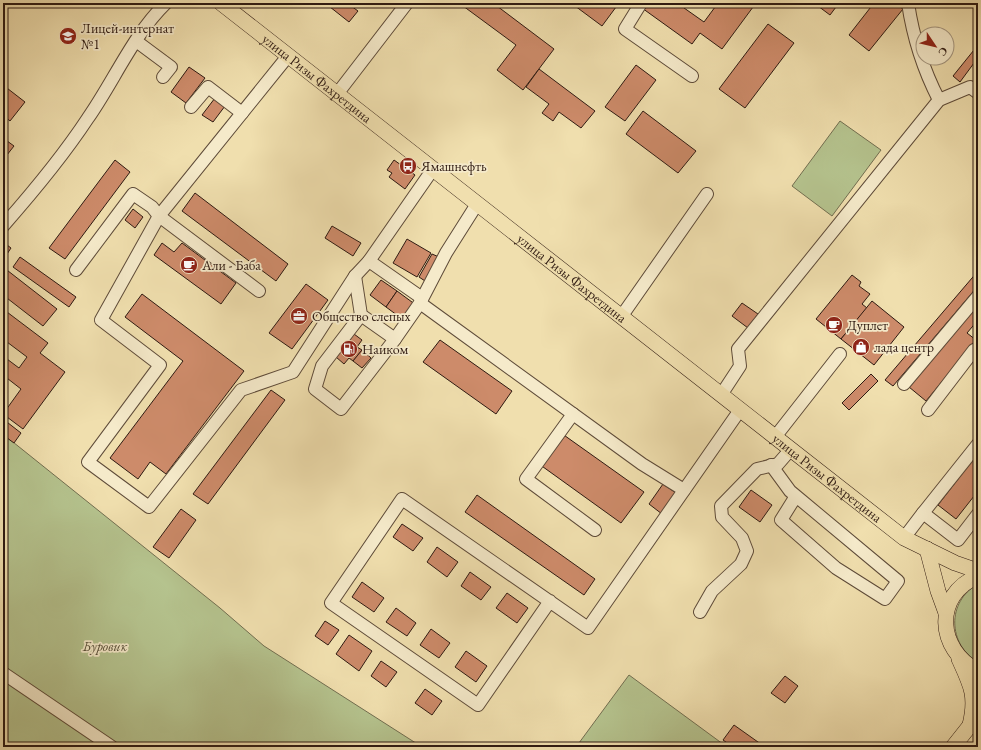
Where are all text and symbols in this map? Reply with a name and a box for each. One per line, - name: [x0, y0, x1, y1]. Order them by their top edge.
- place label: Лицей-интернат №1: [81, 19, 174, 53]
- school or university icon: Лицей-интернат №1: [58, 26, 78, 46]
- north arrow: [915, 26, 955, 66]
- street label: улица Ризы Фахретдина: [259, 30, 376, 127]
- text: С: [935, 45, 951, 59]
- bus stop icon: Ямашнефть: [398, 156, 418, 176]
- place label: Ямашнефть: [420, 157, 487, 175]
- street label: улица Ризы Фахретдина: [514, 229, 631, 327]
- cafe icon: Али - Баба: [179, 255, 199, 275]
- place label: Али - Баба: [201, 256, 261, 274]
- office icon: Общество слепых: [289, 306, 309, 326]
- place label: Общество слепых: [312, 307, 411, 325]
- cafe icon: Дуплет: [824, 315, 844, 335]
- place label: Дуплет: [847, 316, 888, 334]
- shop icon: лада центр: [851, 337, 871, 357]
- place label: лада центр: [874, 338, 934, 356]
- fuel station icon: Наиком: [339, 339, 359, 359]
- place label: Наиком: [362, 340, 409, 358]
- street label: улица Ризы Фахретдина: [769, 429, 886, 527]
- park label: Буровик: [82, 637, 127, 655]

